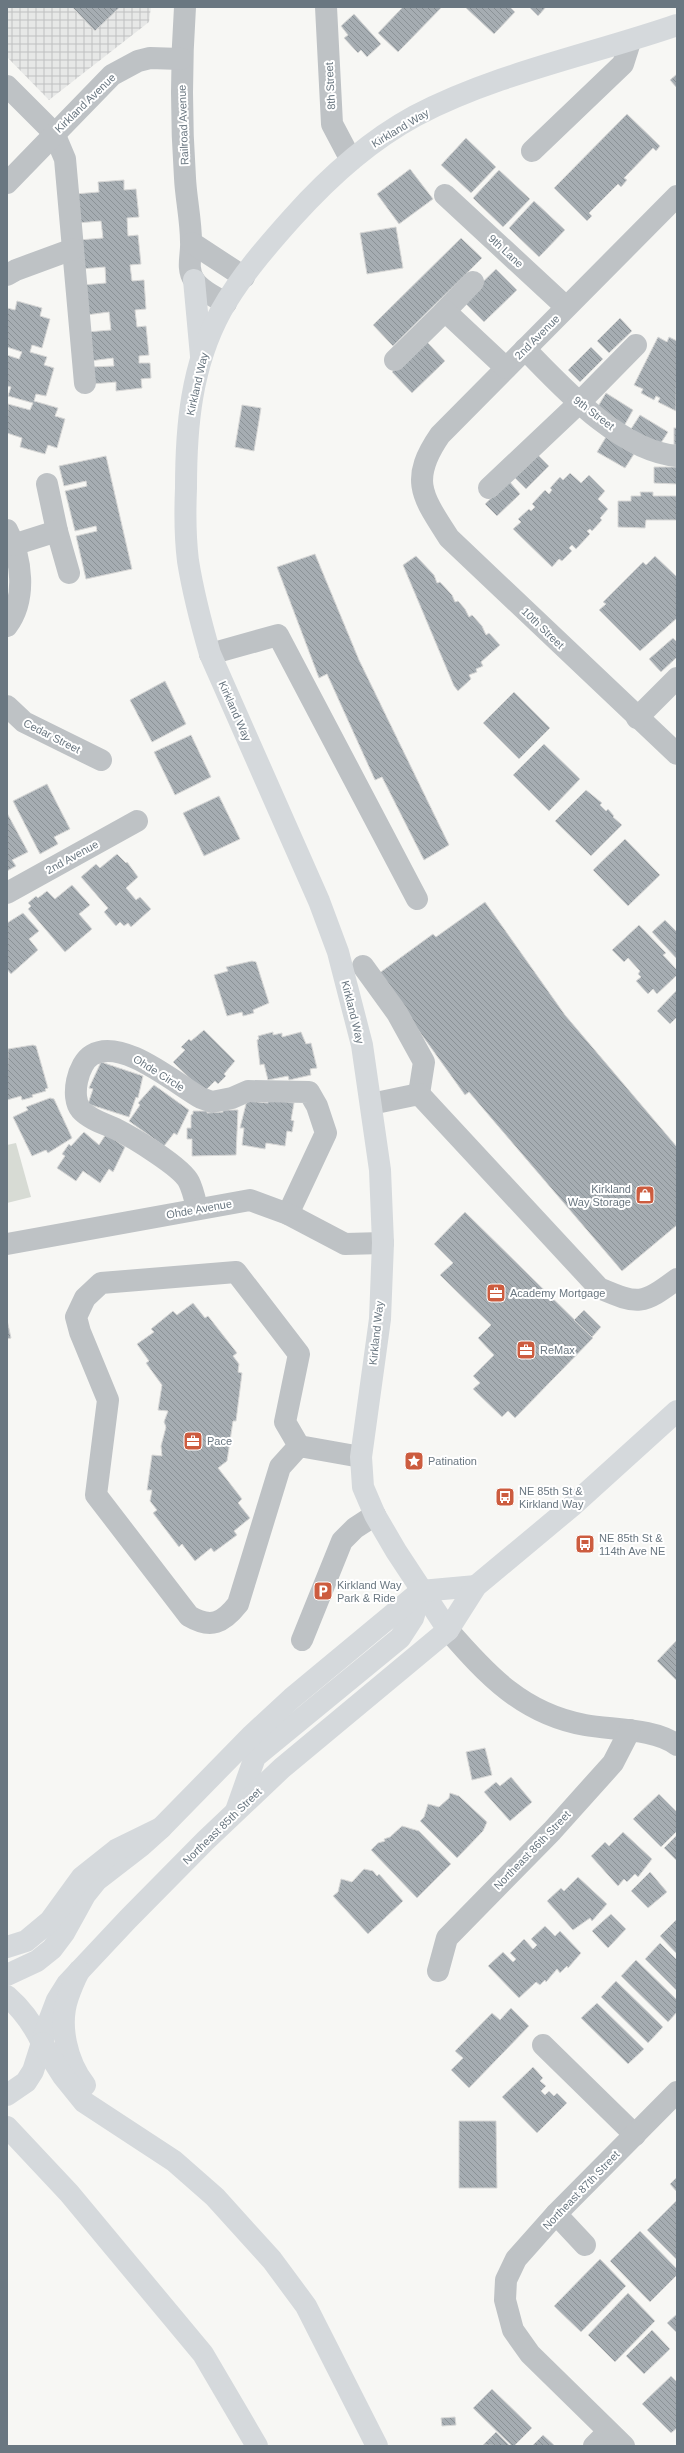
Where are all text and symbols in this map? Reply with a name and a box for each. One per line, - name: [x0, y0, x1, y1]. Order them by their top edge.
- street label: 8th Street: [323, 62, 337, 110]
- street label: Kirkland Avenue: [52, 71, 118, 135]
- street label: Railroad Avenue: [176, 85, 190, 165]
- street label: Kirkland Way: [369, 106, 431, 150]
- street label: 9th Lane: [486, 232, 526, 270]
- street label: 2nd Avenue: [512, 312, 562, 362]
- street label: Kirkland Way: [184, 351, 210, 417]
- street label: 9th Street: [571, 394, 617, 432]
- street label: 10th Street: [519, 605, 567, 651]
- street label: Kirkland Way: [216, 679, 254, 743]
- street label: Cedar Street: [21, 716, 83, 756]
- street label: 2nd Avenue: [44, 838, 100, 876]
- street label: Kirkland Way: [339, 979, 367, 1045]
- street label: Ohde Circle: [131, 1053, 187, 1093]
- place label: Kirkland Way Storage: [568, 1183, 631, 1208]
- shop icon: Kirkland Way Storage: [634, 1184, 656, 1206]
- street label: Ohde Avenue: [165, 1197, 233, 1221]
- office icon: Academy Mortgage: [485, 1282, 507, 1304]
- place label: Academy Mortgage: [510, 1287, 605, 1299]
- street label: Kirkland Way: [367, 1300, 385, 1366]
- office icon: ReMax: [515, 1339, 537, 1361]
- place label: ReMax: [540, 1344, 575, 1356]
- office icon: Pace: [182, 1430, 204, 1452]
- place label: Pace: [207, 1435, 232, 1447]
- place icon: Patination: [403, 1450, 425, 1472]
- place label: Patination: [428, 1455, 477, 1467]
- place label: NE 85th St & Kirkland Way: [519, 1485, 584, 1510]
- bus stop icon: NE 85th St & Kirkland Way: [494, 1486, 516, 1508]
- place label: NE 85th St & 114th Ave NE: [599, 1532, 665, 1557]
- bus stop icon: NE 85th St & 114th Ave NE: [574, 1533, 596, 1555]
- place label: Kirkland Way Park & Ride: [337, 1579, 402, 1604]
- parking icon: Kirkland Way Park & Ride: [312, 1580, 334, 1602]
- street label: Northeast 85th Street: [180, 1785, 264, 1867]
- street label: Northeast 86th Street: [491, 1808, 573, 1892]
- street label: Northeast 87th Street: [540, 2148, 622, 2232]

